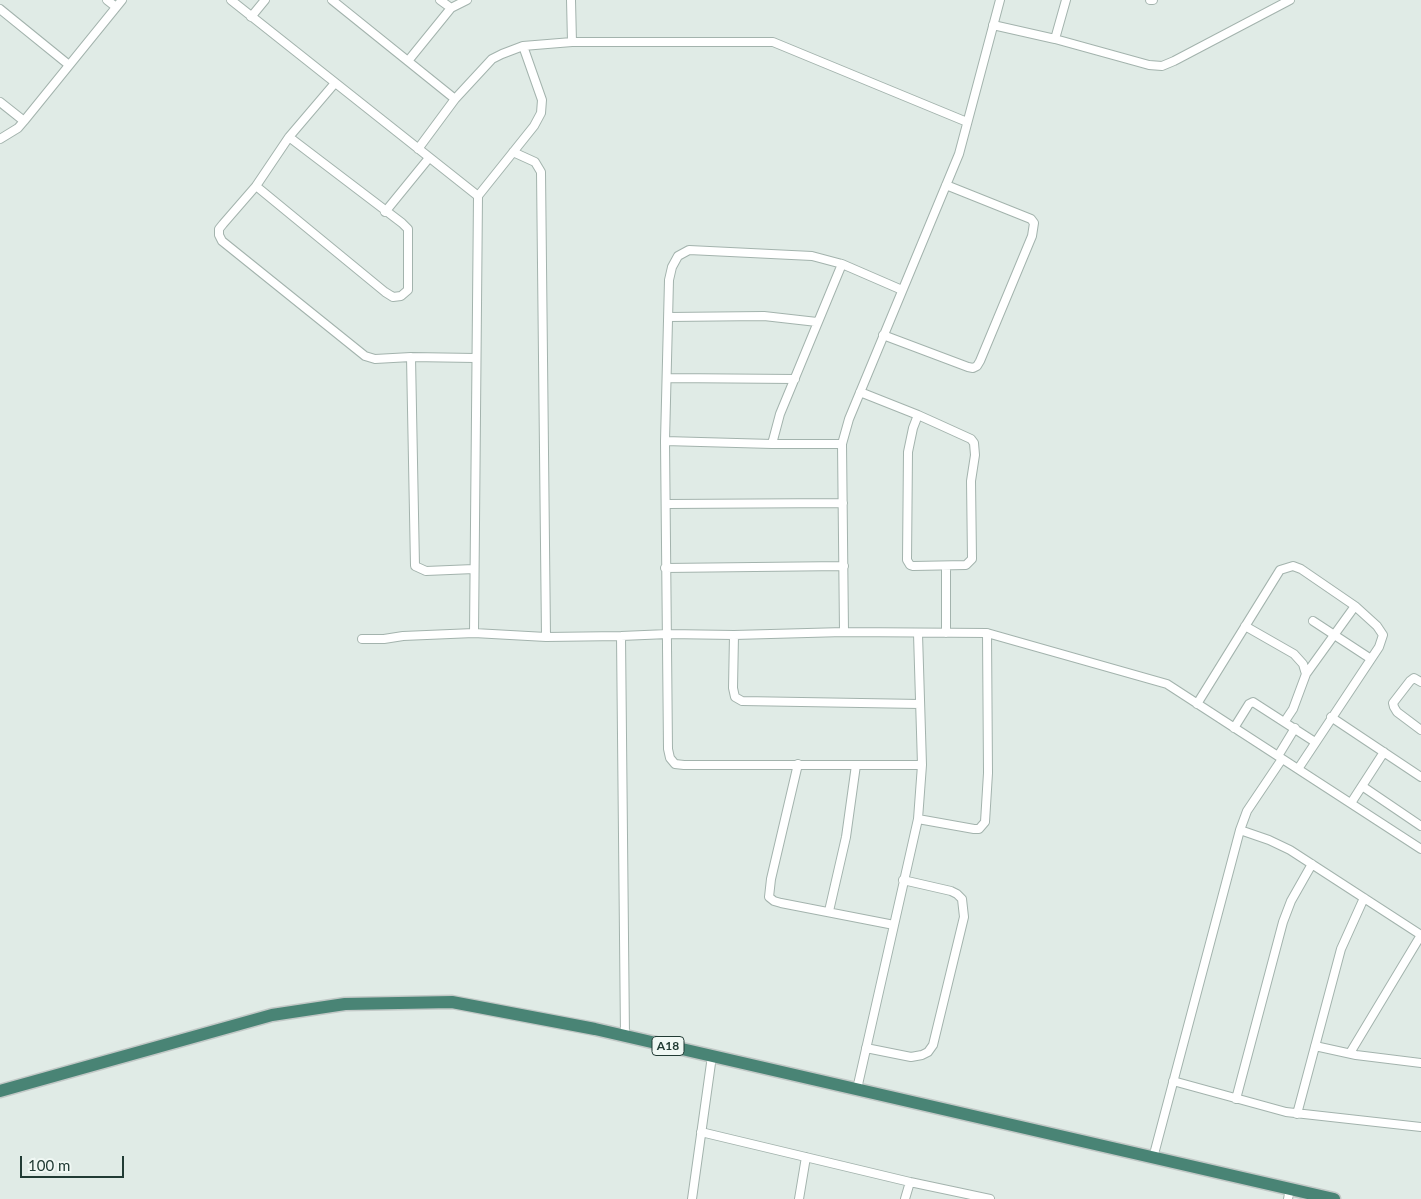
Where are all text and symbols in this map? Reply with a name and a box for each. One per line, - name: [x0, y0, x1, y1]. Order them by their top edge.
- road number: A18: [652, 1036, 684, 1056]
- scale bar: [22, 1146, 126, 1178]
- text: 100 m: [28, 1156, 70, 1174]

